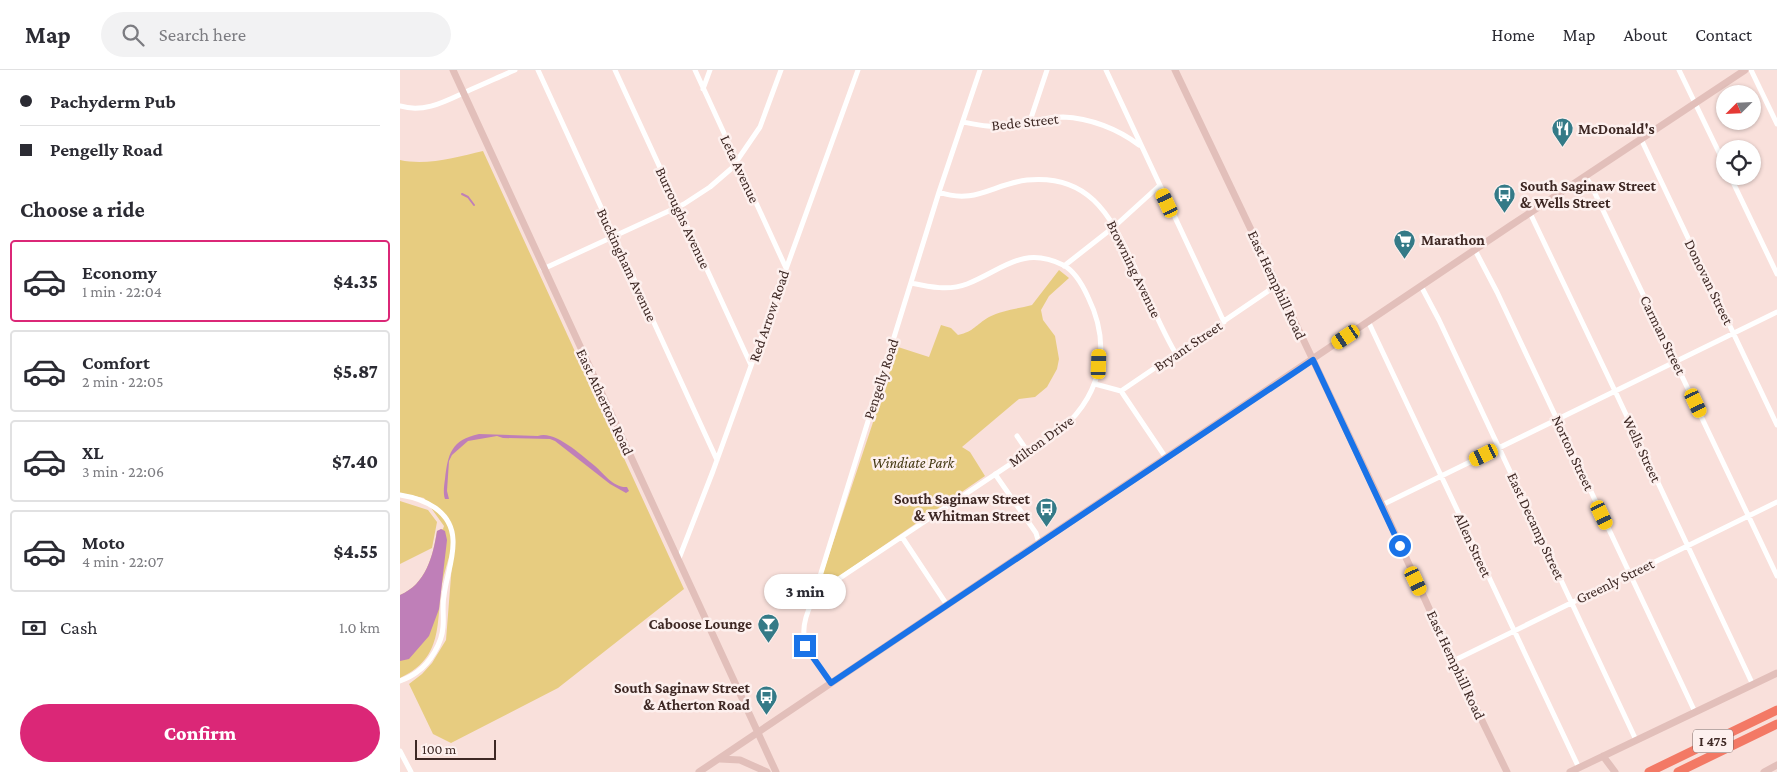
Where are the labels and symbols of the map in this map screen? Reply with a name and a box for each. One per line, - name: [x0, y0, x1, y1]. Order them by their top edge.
- north arrow: [1716, 85, 1761, 130]
- street label: Bede Street: [991, 110, 1060, 133]
- restaurant icon: McDonald's: [1550, 117, 1574, 148]
- place label: McDonald's: [1578, 121, 1655, 137]
- street label: Leta Avenue: [717, 133, 763, 206]
- street label: Burroughs Avenue: [652, 165, 714, 272]
- place label: South Saginaw Street & Wells Street: [1520, 178, 1657, 211]
- bus stop icon: South Saginaw Street & Wells Street: [1492, 183, 1516, 214]
- car: [1153, 186, 1180, 220]
- street label: Buckingham Avenue: [593, 206, 660, 325]
- street label: Browning Avenue: [1103, 218, 1165, 321]
- street label: East Hemphill Road: [1244, 228, 1309, 342]
- supermarket icon: Marathon: [1393, 228, 1417, 259]
- place label: Marathon: [1421, 232, 1485, 248]
- street label: Donovan Street: [1681, 237, 1737, 328]
- street label: Red Arrow Road: [746, 268, 792, 364]
- street label: Carman Street: [1637, 293, 1690, 378]
- street label: Bryant Street: [1151, 317, 1226, 375]
- car: [1329, 322, 1362, 352]
- street label: Pengelly Road: [860, 337, 903, 422]
- street label: East Atherton Road: [573, 346, 637, 458]
- car: [1090, 349, 1107, 379]
- car: [1682, 386, 1709, 420]
- street label: Milton Drive: [1006, 412, 1077, 470]
- street label: Norton Street: [1549, 413, 1598, 494]
- street label: Wells Street: [1620, 413, 1665, 486]
- car: [1467, 442, 1500, 468]
- park label: Windiate Park: [872, 455, 956, 471]
- street label: East Decamp Street: [1503, 470, 1568, 583]
- place label: South Saginaw Street & Whitman Street: [894, 491, 1031, 524]
- bus stop icon: South Saginaw Street & Whitman Street: [1034, 496, 1058, 527]
- car: [1588, 498, 1615, 532]
- street label: Allen Street: [1451, 510, 1495, 581]
- route start: [1389, 535, 1411, 557]
- street label: Greenly Street: [1573, 555, 1658, 608]
- car: [1402, 564, 1429, 598]
- callout: 3 min: [764, 574, 846, 608]
- street label: East Hemphill Road: [1423, 608, 1488, 722]
- bar icon: Caboose Lounge: [756, 612, 780, 643]
- place label: Caboose Lounge: [648, 616, 752, 632]
- route end: [794, 635, 816, 657]
- place label: South Saginaw Street & Atherton Road: [614, 680, 751, 713]
- bus stop icon: South Saginaw Street & Atherton Road: [754, 685, 778, 716]
- road number: I 475: [1693, 729, 1733, 752]
- scale bar: [415, 737, 496, 760]

